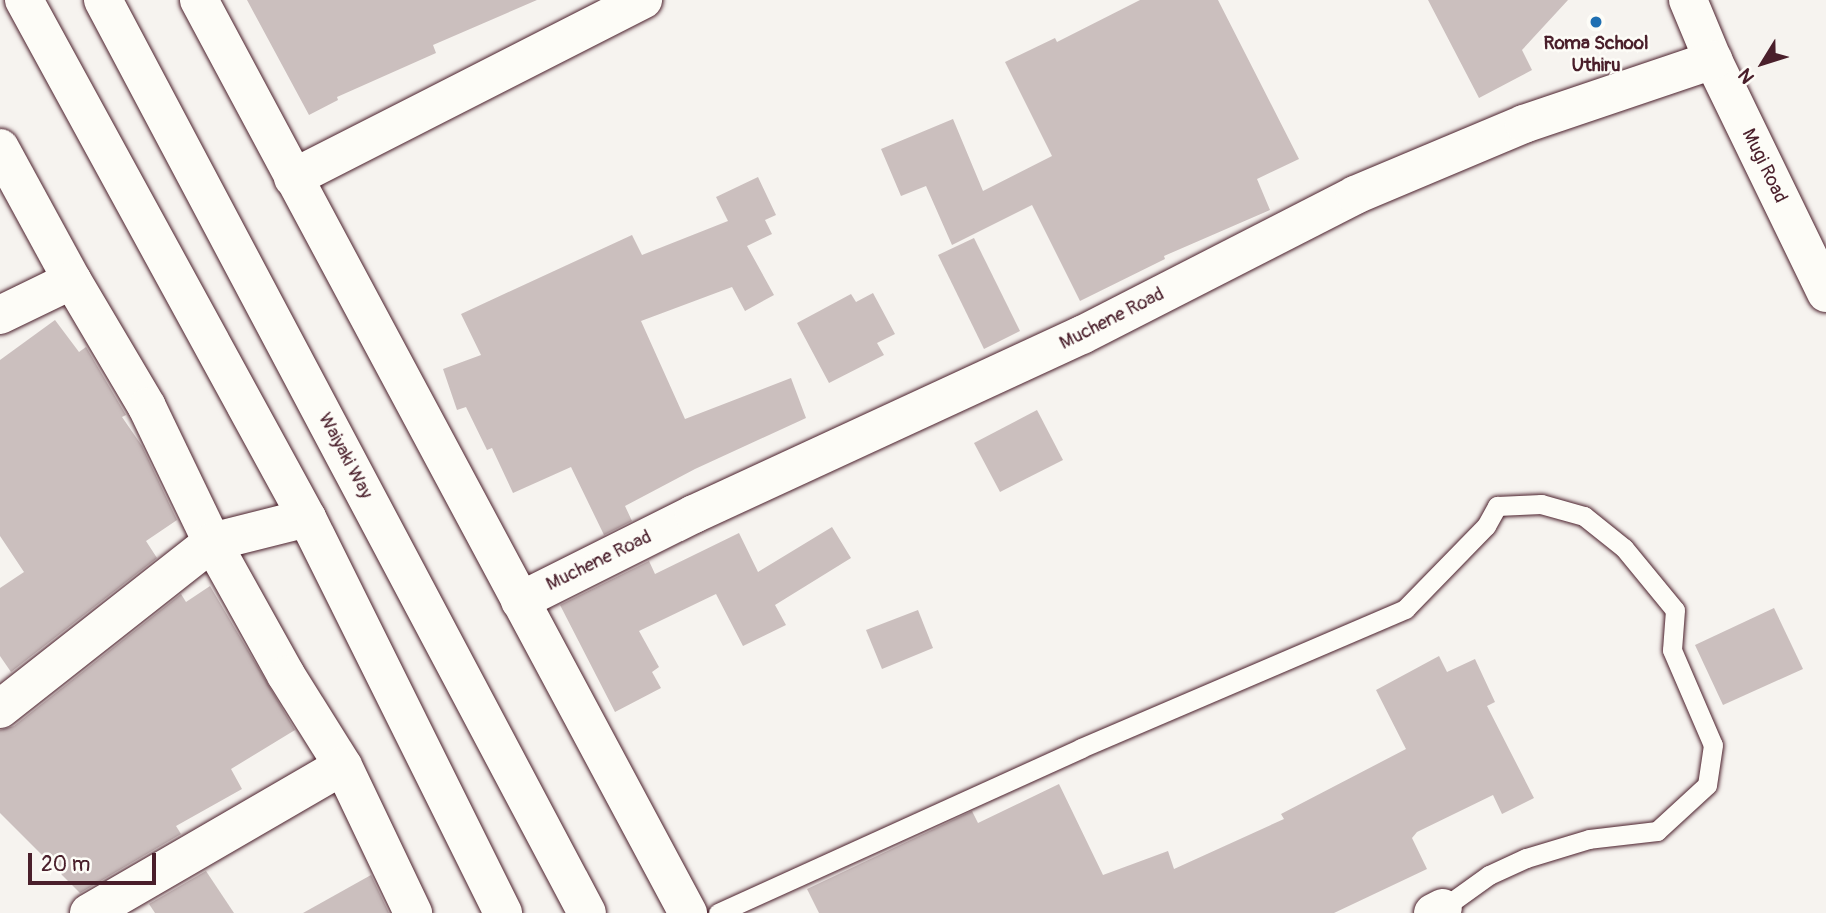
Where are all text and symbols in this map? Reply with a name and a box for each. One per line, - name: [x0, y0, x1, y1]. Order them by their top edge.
- marker: Roma School Uthiru: [1588, 14, 1604, 30]
- north arrow: [1728, 28, 1798, 98]
- place label: Roma School Uthiru: [1543, 33, 1649, 77]
- text: N: [1733, 63, 1760, 88]
- street label: Mugi Road: [1736, 125, 1792, 207]
- street label: Muchene Road: [1056, 283, 1168, 355]
- street label: Waiyaki Way: [313, 409, 377, 503]
- street label: Muchene Road: [543, 526, 655, 596]
- scale bar: [32, 839, 159, 883]
- text: 20 m: [41, 851, 90, 878]

